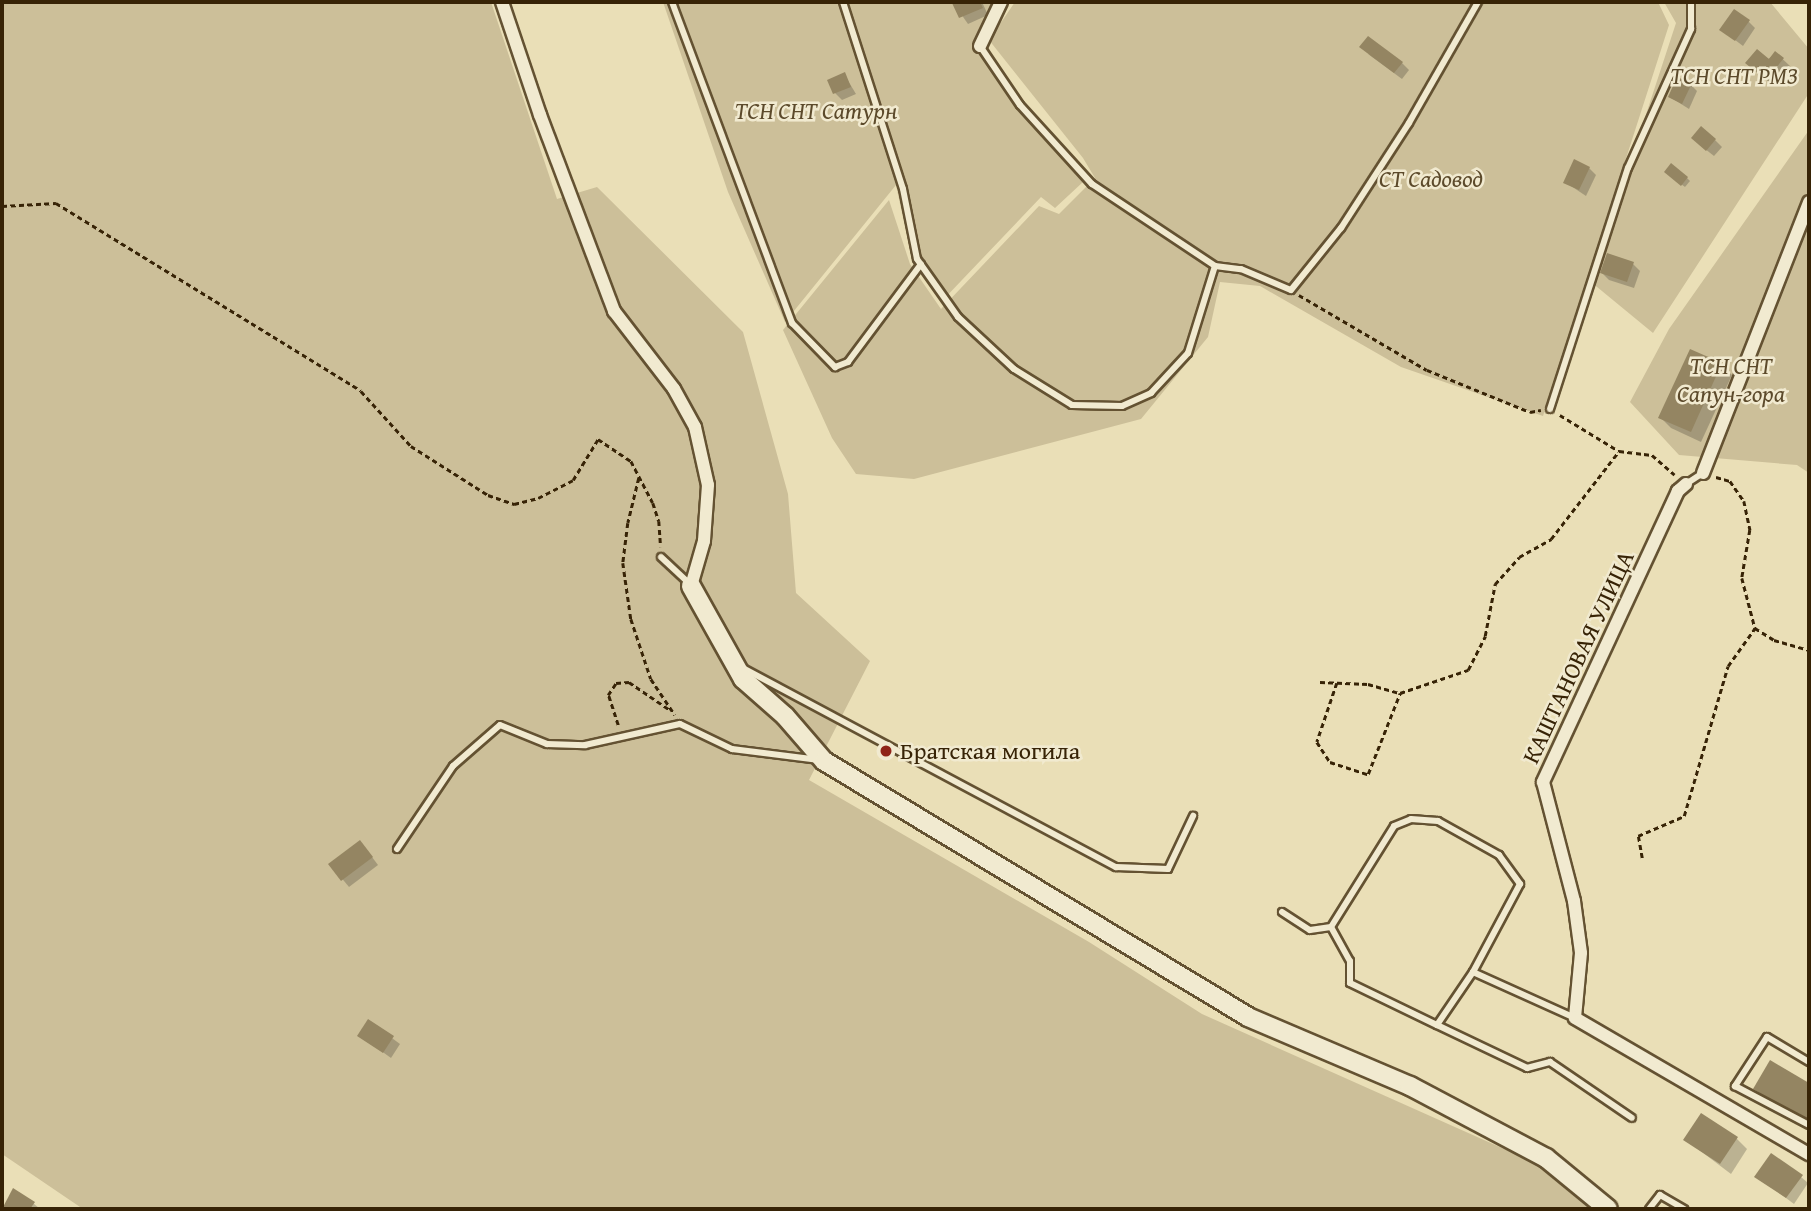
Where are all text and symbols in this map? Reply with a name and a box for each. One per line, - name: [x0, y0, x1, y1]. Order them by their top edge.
- park label: ТСН СНТ РМЗ: [1670, 62, 1798, 90]
- park label: ТСН СНТ Сатурн: [735, 97, 897, 125]
- park label: СТ Садовод: [1379, 165, 1483, 193]
- park label: ТСН СНТ Сапун-гора: [1677, 352, 1785, 408]
- street label: КАШТАНОВАЯ УЛИЦА: [1516, 546, 1640, 768]
- place label: Братская могила: [900, 737, 1080, 765]
- marker: Братская могила: [878, 743, 894, 759]

